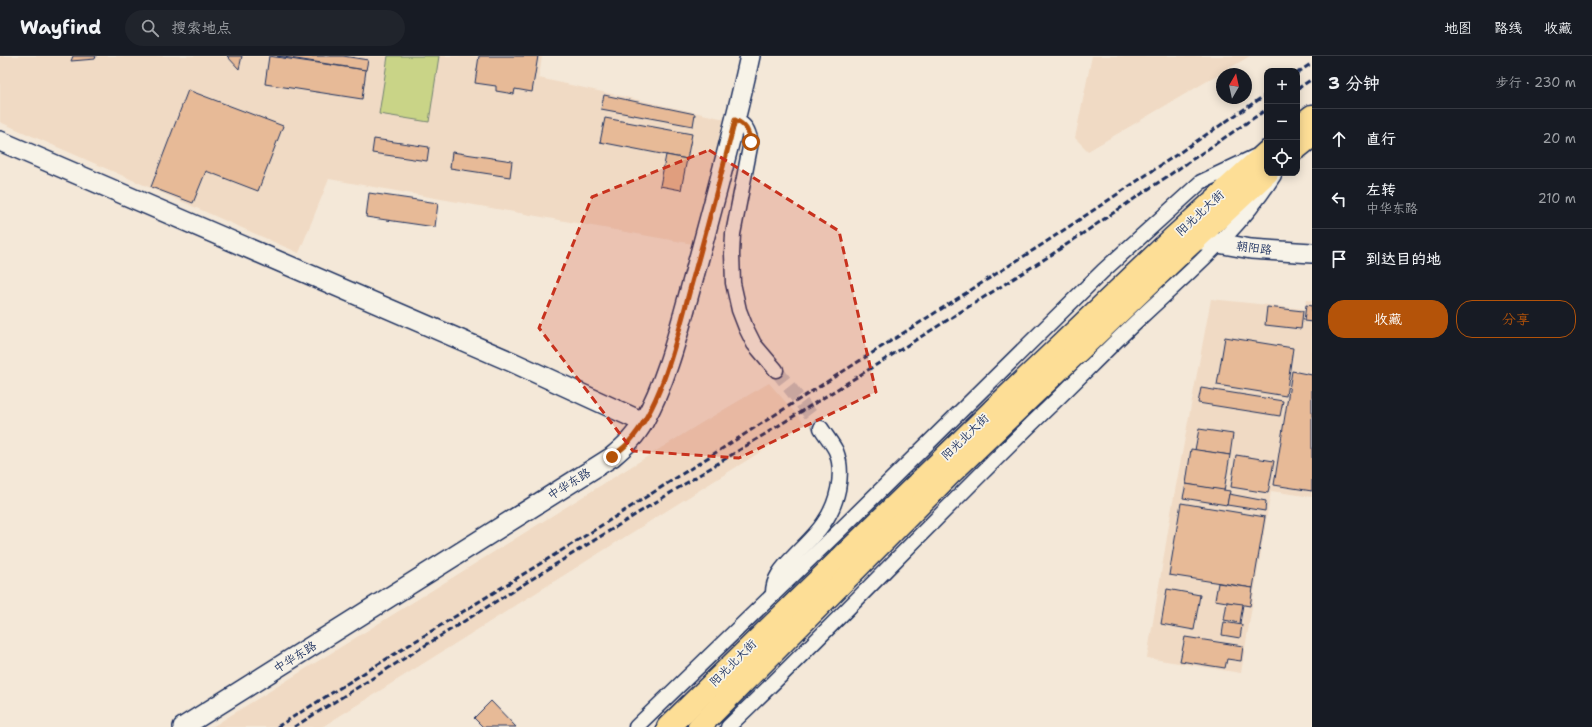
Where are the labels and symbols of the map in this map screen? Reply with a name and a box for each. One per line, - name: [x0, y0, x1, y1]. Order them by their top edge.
- north arrow: [1216, 68, 1252, 104]
- route start: [742, 133, 760, 151]
- street label: 阳光北大街: [1173, 187, 1227, 239]
- street label: 朝阳路: [1235, 238, 1273, 258]
- street label: 阳光北大街: [938, 410, 992, 464]
- route end: [603, 448, 621, 466]
- street label: 中华东路: [544, 464, 594, 504]
- street label: 阳光北大街: [706, 636, 760, 690]
- street label: 中华东路: [270, 637, 320, 677]

